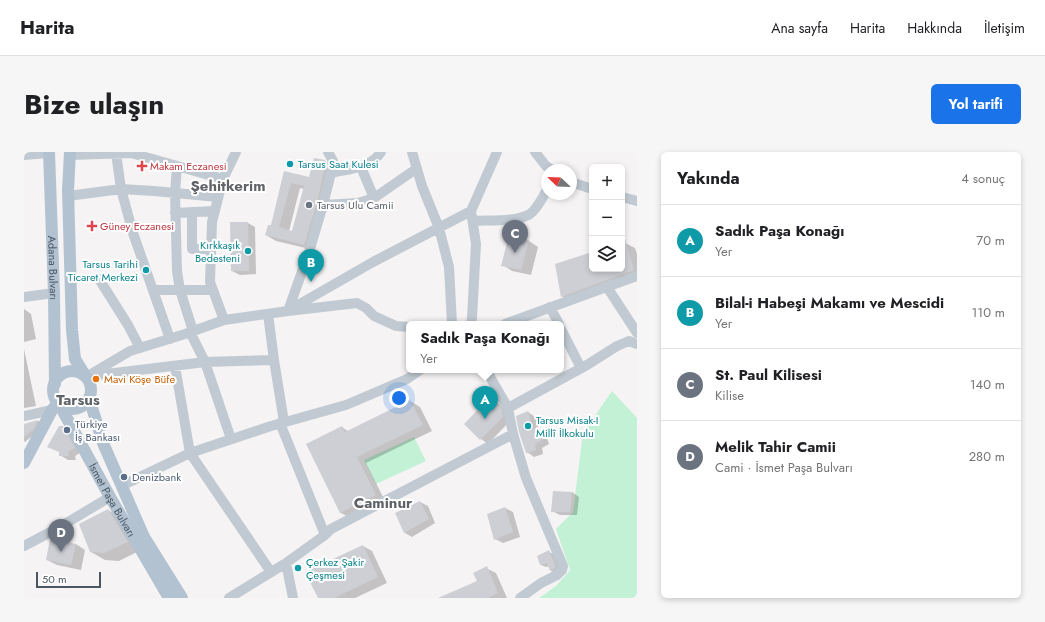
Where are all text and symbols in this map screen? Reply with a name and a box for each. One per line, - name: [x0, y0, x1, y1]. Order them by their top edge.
- text: Harita: [20, 14, 75, 41]
- text: Ana sayfa: [771, 18, 828, 38]
- text: Harita: [850, 18, 885, 38]
- text: Hakkında: [907, 18, 962, 38]
- text: İletişim: [984, 18, 1025, 38]
- text: Bize ulaşın: [24, 84, 164, 125]
- button: Yol tarifi: [931, 84, 1021, 124]
- place label: Tarsus Saat Kulesi: [298, 156, 379, 172]
- place label: Makam Eczanesi: [150, 158, 227, 174]
- marker: Tarsus Saat Kulesi: [285, 159, 295, 169]
- marker: Makam Eczanesi: [137, 161, 147, 171]
- north arrow: [541, 164, 577, 200]
- map controls: [589, 164, 625, 272]
- button: +: [589, 164, 625, 200]
- text: Yakında: [677, 166, 740, 190]
- text: 4 sonuç: [961, 169, 1005, 188]
- district label: Şehitkerim: [190, 175, 266, 197]
- place label: Tarsus Ulu Camii: [317, 197, 394, 213]
- marker: Tarsus Ulu Camii: [304, 200, 314, 210]
- button: −: [589, 200, 625, 236]
- place label: Güney Eczanesi: [100, 218, 174, 234]
- pin: C: [502, 220, 528, 253]
- text: Sadık Paşa Konağı: [715, 220, 844, 242]
- marker: Güney Eczanesi: [87, 221, 97, 231]
- text: A: [685, 231, 695, 250]
- text: 70 m: [976, 231, 1005, 250]
- street label: Adana Bulvarı: [44, 235, 62, 300]
- button: layers: [589, 236, 625, 272]
- place label: Kırkkaşık Bedesteni: [195, 237, 240, 266]
- text: Yer: [715, 242, 732, 261]
- marker: Kırkkaşık Bedesteni: [243, 246, 253, 256]
- pin: B: [298, 249, 324, 282]
- place label: Tarsus Tarihi Ticaret Merkezi: [68, 256, 138, 285]
- marker: Tarsus Tarihi Ticaret Merkezi: [141, 265, 151, 275]
- text: Bilal-i Habeşi Makamı ve Mescidi: [715, 292, 944, 314]
- text: B: [686, 303, 694, 322]
- text: 110 m: [971, 303, 1005, 322]
- text: Yer: [715, 314, 732, 333]
- popup: [406, 321, 564, 373]
- text: Sadık Paşa Konağı: [420, 327, 550, 349]
- text: Yer: [420, 349, 438, 368]
- text: St. Paul Kilisesi: [715, 364, 822, 386]
- place label: Mavi Köşe Büfe: [104, 371, 175, 387]
- marker: Mavi Köşe Büfe: [91, 374, 101, 384]
- text: C: [685, 375, 695, 394]
- text: 140 m: [970, 375, 1005, 394]
- pin: A: [472, 386, 498, 419]
- text: Kilise: [715, 386, 744, 405]
- your location: [389, 388, 409, 408]
- district label: Tarsus: [56, 389, 100, 411]
- place label: Tarsus Misak-I Millî İlkokulu: [536, 412, 598, 441]
- place label: Türkiye İş Bankası: [75, 416, 120, 445]
- marker: Tarsus Misak-I Millî İlkokulu: [523, 421, 533, 431]
- marker: Türkiye İş Bankası: [62, 425, 72, 435]
- text: Melik Tahir Camii: [715, 436, 836, 458]
- text: D: [685, 447, 695, 466]
- text: 280 m: [969, 447, 1005, 466]
- text: Cami · İsmet Paşa Bulvarı: [715, 458, 853, 477]
- street label: İsmet Paşa Bulvarı: [85, 460, 140, 540]
- place label: Denizbank: [132, 469, 181, 485]
- marker: Denizbank: [119, 472, 129, 482]
- district label: Caminur: [354, 492, 413, 514]
- pin: D: [48, 519, 74, 552]
- place label: Çerkez Şakir Çeşmesi: [306, 554, 365, 583]
- marker: Çerkez Şakir Çeşmesi: [293, 563, 303, 573]
- scale bar: [36, 570, 101, 589]
- text: 50 m: [42, 571, 67, 587]

